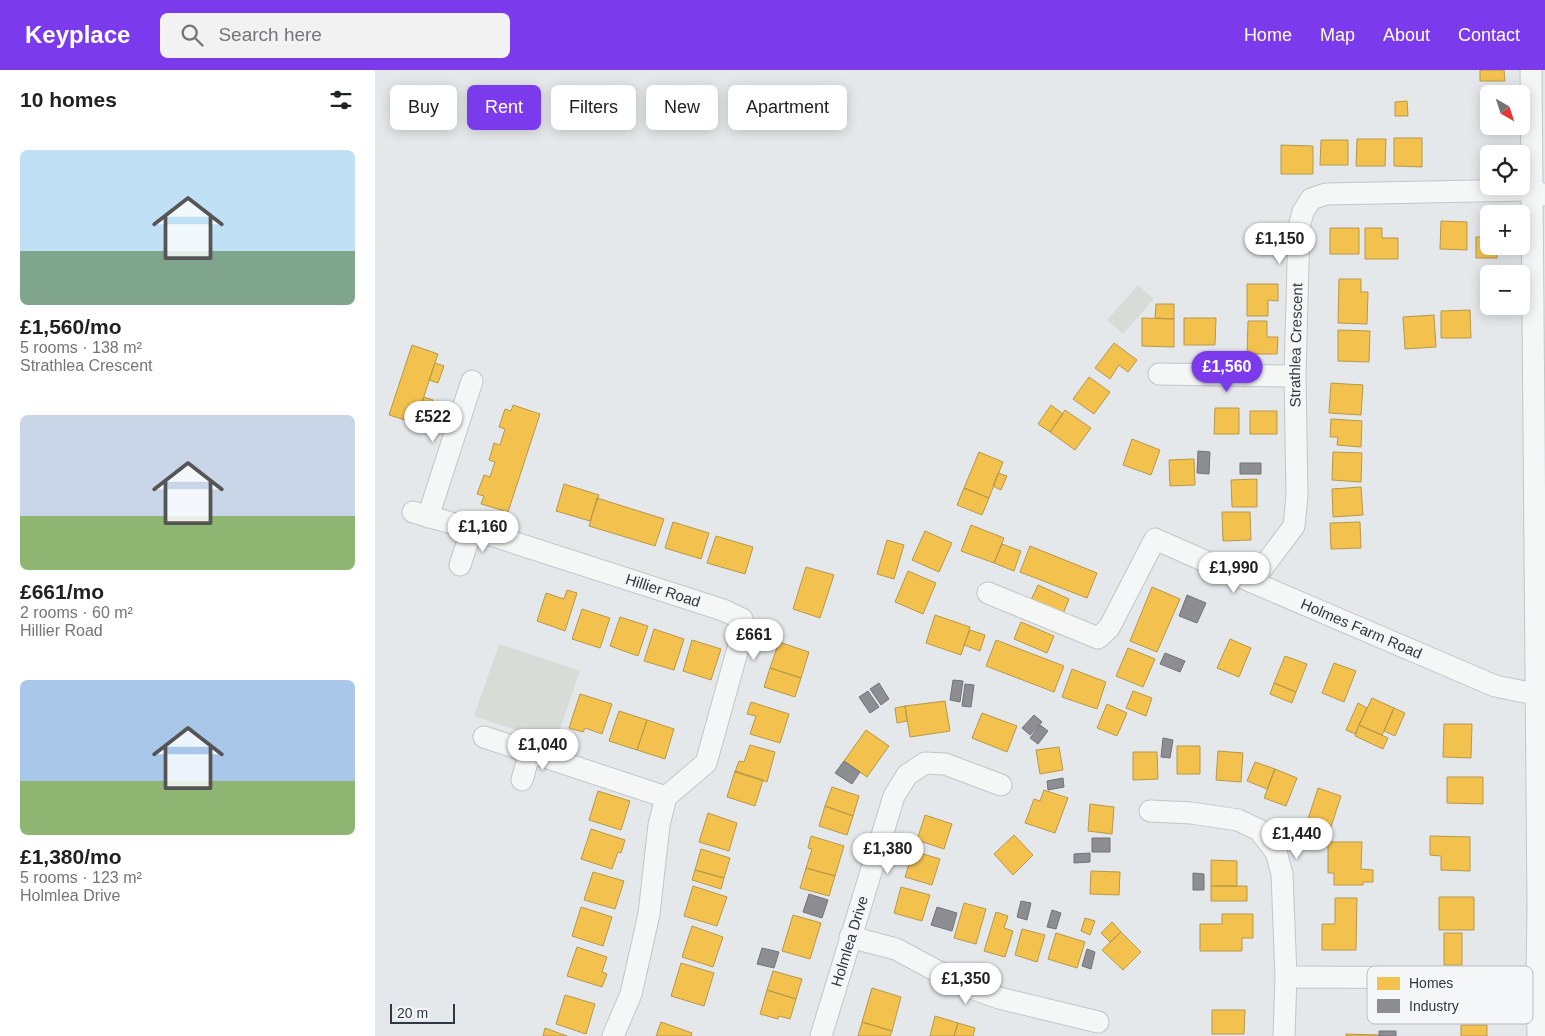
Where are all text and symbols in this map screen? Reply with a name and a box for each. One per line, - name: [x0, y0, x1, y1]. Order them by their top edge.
- search box: [160, 13, 510, 58]
- text: Keyplace: [25, 21, 130, 48]
- icon: search: [178, 21, 206, 49]
- text: Search here: [218, 24, 322, 45]
- text: Home: [1244, 25, 1292, 45]
- text: Map: [1320, 25, 1355, 45]
- text: About: [1383, 25, 1430, 45]
- text: Contact: [1458, 25, 1520, 45]
- chip: Buy: [390, 85, 457, 130]
- chip: Rent: [467, 85, 541, 130]
- chip: Filters: [551, 85, 636, 130]
- chip: New: [646, 85, 718, 130]
- chip: Apartment: [728, 85, 847, 130]
- north arrow: [1480, 85, 1530, 135]
- map controls: [1480, 85, 1530, 315]
- icon: filters: [327, 86, 355, 114]
- text: 10 homes: [20, 88, 117, 111]
- button: locate: [1480, 145, 1530, 195]
- icon: home: [143, 183, 233, 273]
- button: +: [1480, 205, 1530, 255]
- pin: £1,150: [1239, 222, 1321, 265]
- text: £1,150: [1256, 230, 1304, 247]
- button: −: [1480, 265, 1530, 315]
- street label: Strathlea Crescent: [1286, 282, 1306, 407]
- text: £1,560/mo: [20, 315, 122, 338]
- text: 5 rooms · 138 m²: [20, 339, 142, 356]
- pin: £1,560: [1186, 350, 1268, 393]
- text: Strathlea Crescent: [20, 357, 153, 374]
- text: £1,560: [1203, 358, 1251, 375]
- pin: £522: [403, 400, 463, 443]
- text: £522: [415, 408, 451, 425]
- icon: home: [143, 448, 233, 538]
- pin: £1,160: [442, 510, 524, 553]
- text: £1,160: [459, 518, 507, 535]
- pin: £1,990: [1193, 552, 1275, 594]
- text: £1,990: [1210, 559, 1258, 576]
- street label: Hillier Road: [624, 570, 703, 610]
- text: £661/mo: [20, 580, 104, 603]
- street label: Holmes Farm Road: [1298, 595, 1425, 662]
- text: 2 rooms · 60 m²: [20, 604, 133, 621]
- pin: £661: [724, 618, 784, 661]
- text: Hillier Road: [20, 622, 103, 639]
- text: £661: [736, 626, 772, 643]
- icon: home: [143, 713, 233, 803]
- pin: £1,040: [502, 728, 584, 771]
- text: £1,040: [519, 736, 567, 753]
- pin: £1,440: [1256, 818, 1338, 860]
- text: £1,440: [1273, 825, 1321, 842]
- pin: £1,380: [847, 832, 929, 875]
- text: £1,380: [864, 840, 912, 857]
- text: £1,380/mo: [20, 845, 122, 868]
- text: 5 rooms · 123 m²: [20, 869, 142, 886]
- text: Holmlea Drive: [20, 887, 120, 904]
- street label: Holmlea Drive: [827, 894, 871, 989]
- pin: £1,350: [925, 962, 1007, 1005]
- legend: [1367, 966, 1533, 1024]
- text: £1,350: [942, 970, 990, 987]
- text: Homes: [1409, 975, 1453, 991]
- text: Industry: [1409, 998, 1459, 1014]
- scale bar: [390, 1001, 455, 1024]
- text: 20 m: [397, 1005, 428, 1021]

